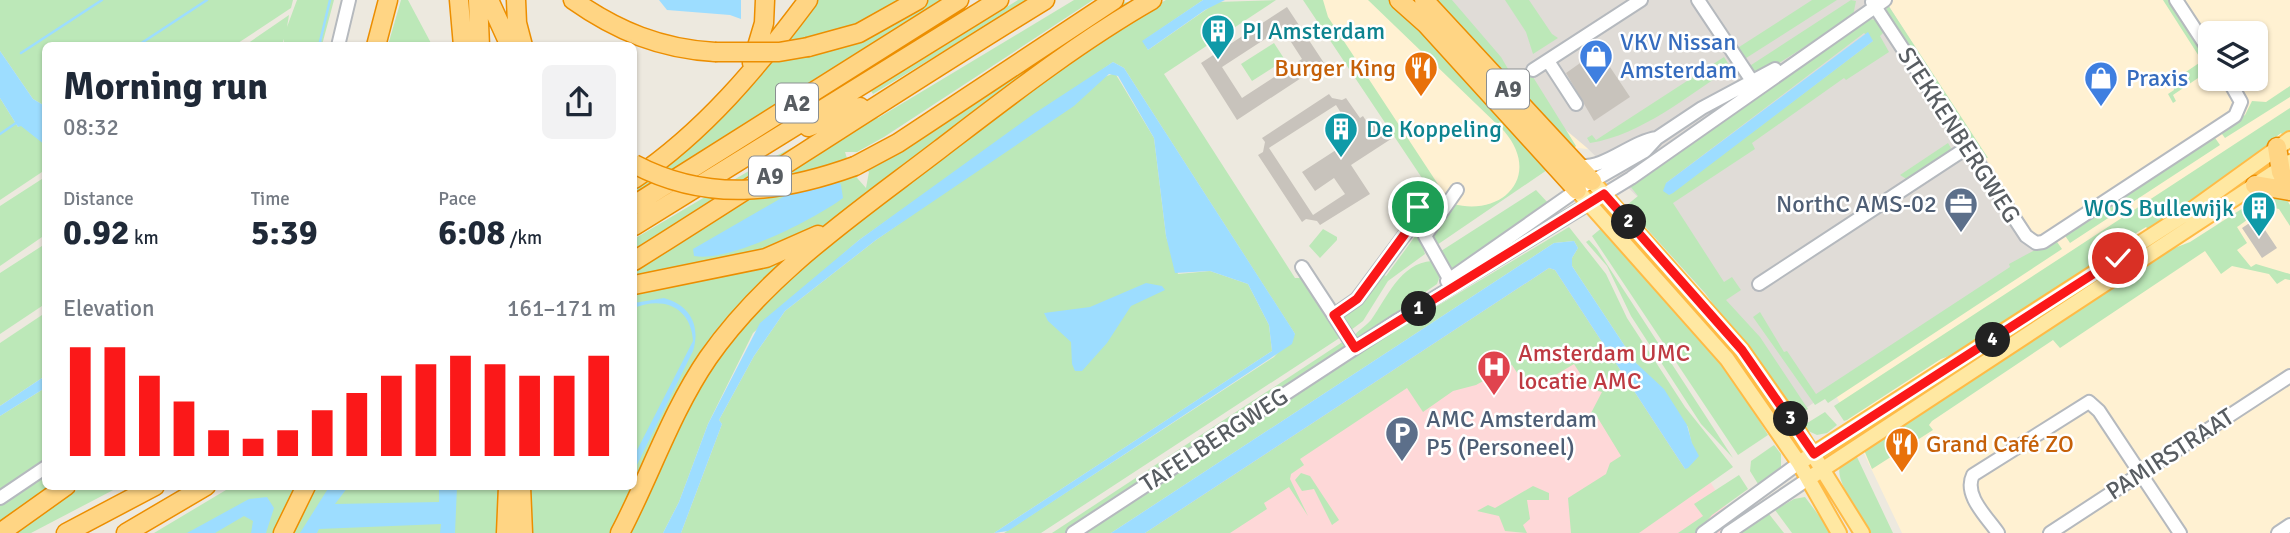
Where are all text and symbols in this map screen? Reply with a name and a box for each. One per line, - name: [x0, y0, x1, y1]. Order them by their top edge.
- building icon: PI Amsterdam: [1199, 12, 1237, 61]
- place label: PI Amsterdam: [1242, 16, 1385, 46]
- map controls: [2198, 21, 2268, 91]
- button: layers: [2198, 21, 2268, 91]
- place label: VKV Nissan Amsterdam: [1620, 27, 1737, 85]
- shop icon: VKV Nissan Amsterdam: [1577, 37, 1615, 86]
- street label: STEKKENBERGWEG: [1891, 42, 2027, 228]
- restaurant icon: Burger King: [1402, 49, 1440, 98]
- place label: Burger King: [1274, 53, 1396, 83]
- shop icon: Praxis: [2082, 59, 2120, 108]
- text: Morning run: [63, 63, 268, 110]
- place label: Praxis: [2126, 63, 2188, 93]
- button: share: [542, 65, 616, 139]
- road number: A9: [1487, 69, 1529, 108]
- road number: A2: [776, 83, 818, 122]
- building icon: De Koppeling: [1322, 110, 1360, 159]
- text: 08:32: [63, 113, 119, 142]
- place label: De Koppeling: [1366, 114, 1502, 144]
- road number: A9: [749, 156, 791, 196]
- pin: [1388, 177, 1448, 237]
- office icon: NorthC AMS-02: [1942, 185, 1980, 234]
- text: Distance: [63, 187, 134, 211]
- text: Time: [251, 187, 290, 211]
- text: Pace: [438, 187, 477, 211]
- icon: arrive: [1399, 188, 1437, 226]
- place label: NorthC AMS-02: [1776, 189, 1937, 219]
- building icon: WOS Bullewijk: [2240, 189, 2278, 238]
- place label: WOS Bullewijk: [2084, 193, 2234, 223]
- pin: 2: [1612, 204, 1646, 240]
- text: 2: [1623, 209, 1634, 233]
- text: 0.92: [63, 211, 130, 254]
- text: 5:39: [251, 211, 318, 254]
- text: 6:08: [438, 211, 505, 254]
- text: km: [130, 226, 159, 250]
- text: /km: [505, 226, 542, 250]
- pin: [2088, 228, 2148, 288]
- icon: check: [2099, 239, 2137, 277]
- pin: 1: [1402, 292, 1436, 326]
- text: Elevation: [63, 294, 155, 323]
- text: 161–171 m: [507, 294, 616, 323]
- text: 1: [1413, 296, 1424, 320]
- pin: 4: [1976, 322, 2010, 358]
- text: 4: [1987, 327, 1998, 351]
- place label: Amsterdam UMC locatie AMC: [1518, 338, 1690, 396]
- hospital icon: Amsterdam UMC locatie AMC: [1475, 348, 1513, 397]
- street label: TAFELBERGWEG: [1134, 381, 1294, 499]
- street label: PAMIRSTRAAT: [2100, 401, 2240, 506]
- pin: 3: [1774, 402, 1809, 436]
- place label: AMC Amsterdam P5 (Personeel): [1426, 404, 1597, 462]
- text: 3: [1785, 406, 1796, 430]
- parking icon: AMC Amsterdam P5 (Personeel): [1383, 414, 1421, 463]
- restaurant icon: Grand Café ZO: [1883, 425, 1921, 474]
- place label: Grand Café ZO: [1926, 429, 2074, 459]

